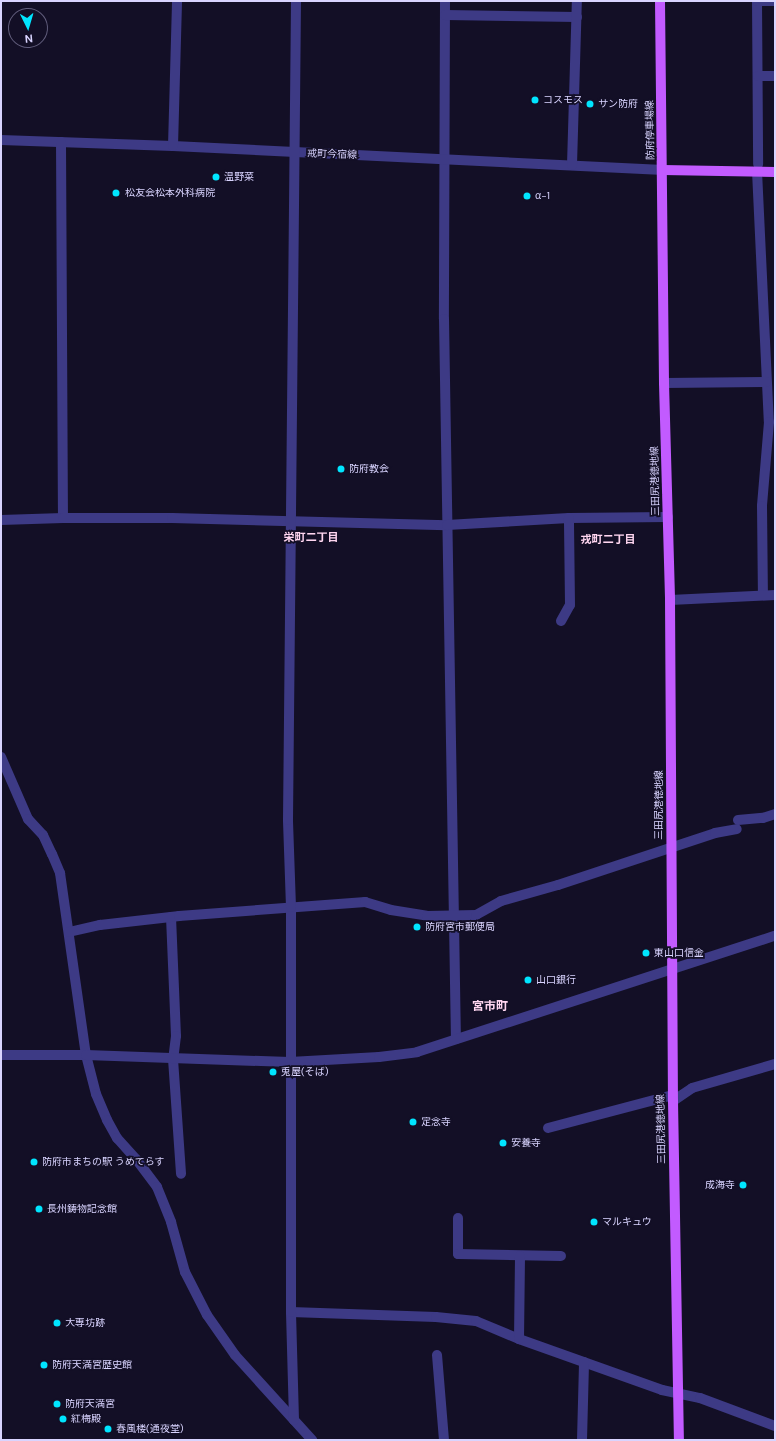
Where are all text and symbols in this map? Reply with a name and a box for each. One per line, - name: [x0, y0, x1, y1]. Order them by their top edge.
- north arrow: [8, 8, 48, 48]
- text: N: [24, 32, 34, 46]
- place label: コスモス: [543, 94, 583, 106]
- marker: コスモス: [530, 95, 540, 105]
- place label: サン防府: [598, 98, 638, 110]
- marker: サン防府: [585, 99, 595, 109]
- street label: 防府停車場線: [643, 100, 657, 160]
- street label: 戒町今宿線: [307, 147, 357, 161]
- place label: 温野菜: [224, 171, 254, 183]
- marker: 温野菜: [211, 172, 221, 182]
- marker: 松友会松本外科病院: [110, 187, 122, 199]
- place label: 松友会松本外科病院: [125, 187, 215, 199]
- place label: α-1: [535, 190, 550, 202]
- marker: α-1: [522, 191, 532, 201]
- street label: 三田尻港徳地線: [648, 446, 662, 516]
- place label: 防府教会: [349, 463, 389, 475]
- marker: 防府教会: [336, 464, 346, 474]
- district label: 栄町二丁目: [284, 530, 338, 544]
- district label: 戎町二丁目: [581, 532, 635, 546]
- street label: 三田尻港徳地線: [653, 770, 665, 840]
- place label: 防府宮市郵便局: [425, 921, 495, 933]
- marker: 防府宮市郵便局: [412, 922, 422, 932]
- place label: 東山口信金: [654, 947, 704, 959]
- marker: 東山口信金: [641, 948, 651, 958]
- place label: 山口銀行: [536, 974, 576, 986]
- marker: 山口銀行: [523, 975, 533, 985]
- district label: 宮市町: [472, 1000, 508, 1014]
- place label: 兎屋(そば): [281, 1066, 328, 1078]
- marker: 兎屋(そば): [268, 1067, 278, 1077]
- street label: 三田尻港徳地線: [654, 1094, 668, 1164]
- place label: 定念寺: [421, 1116, 451, 1128]
- marker: 定念寺: [408, 1117, 418, 1127]
- place label: 安養寺: [511, 1137, 541, 1149]
- marker: 安養寺: [498, 1138, 508, 1148]
- place label: 防府市まちの駅 うめてらす: [42, 1156, 165, 1168]
- marker: 防府市まちの駅 うめてらす: [29, 1157, 39, 1167]
- place label: 成海寺: [705, 1179, 735, 1191]
- marker: 成海寺: [738, 1180, 748, 1190]
- place label: 長州鋳物記念館: [47, 1203, 117, 1215]
- marker: 長州鋳物記念館: [34, 1204, 44, 1214]
- place label: マルキュウ: [602, 1216, 652, 1228]
- marker: マルキュウ: [589, 1217, 599, 1227]
- place label: 大専坊跡: [65, 1317, 105, 1329]
- marker: 大専坊跡: [52, 1318, 62, 1328]
- place label: 防府天満宮歴史館: [52, 1359, 132, 1371]
- marker: 防府天満宮歴史館: [39, 1360, 49, 1370]
- place label: 防府天満宮: [65, 1398, 115, 1410]
- marker: 防府天満宮: [52, 1399, 62, 1409]
- place label: 紅梅殿: [71, 1413, 101, 1425]
- marker: 紅梅殿: [58, 1414, 68, 1424]
- place label: 春風楼(通夜堂): [116, 1423, 183, 1435]
- marker: 春風楼(通夜堂): [103, 1424, 113, 1434]

